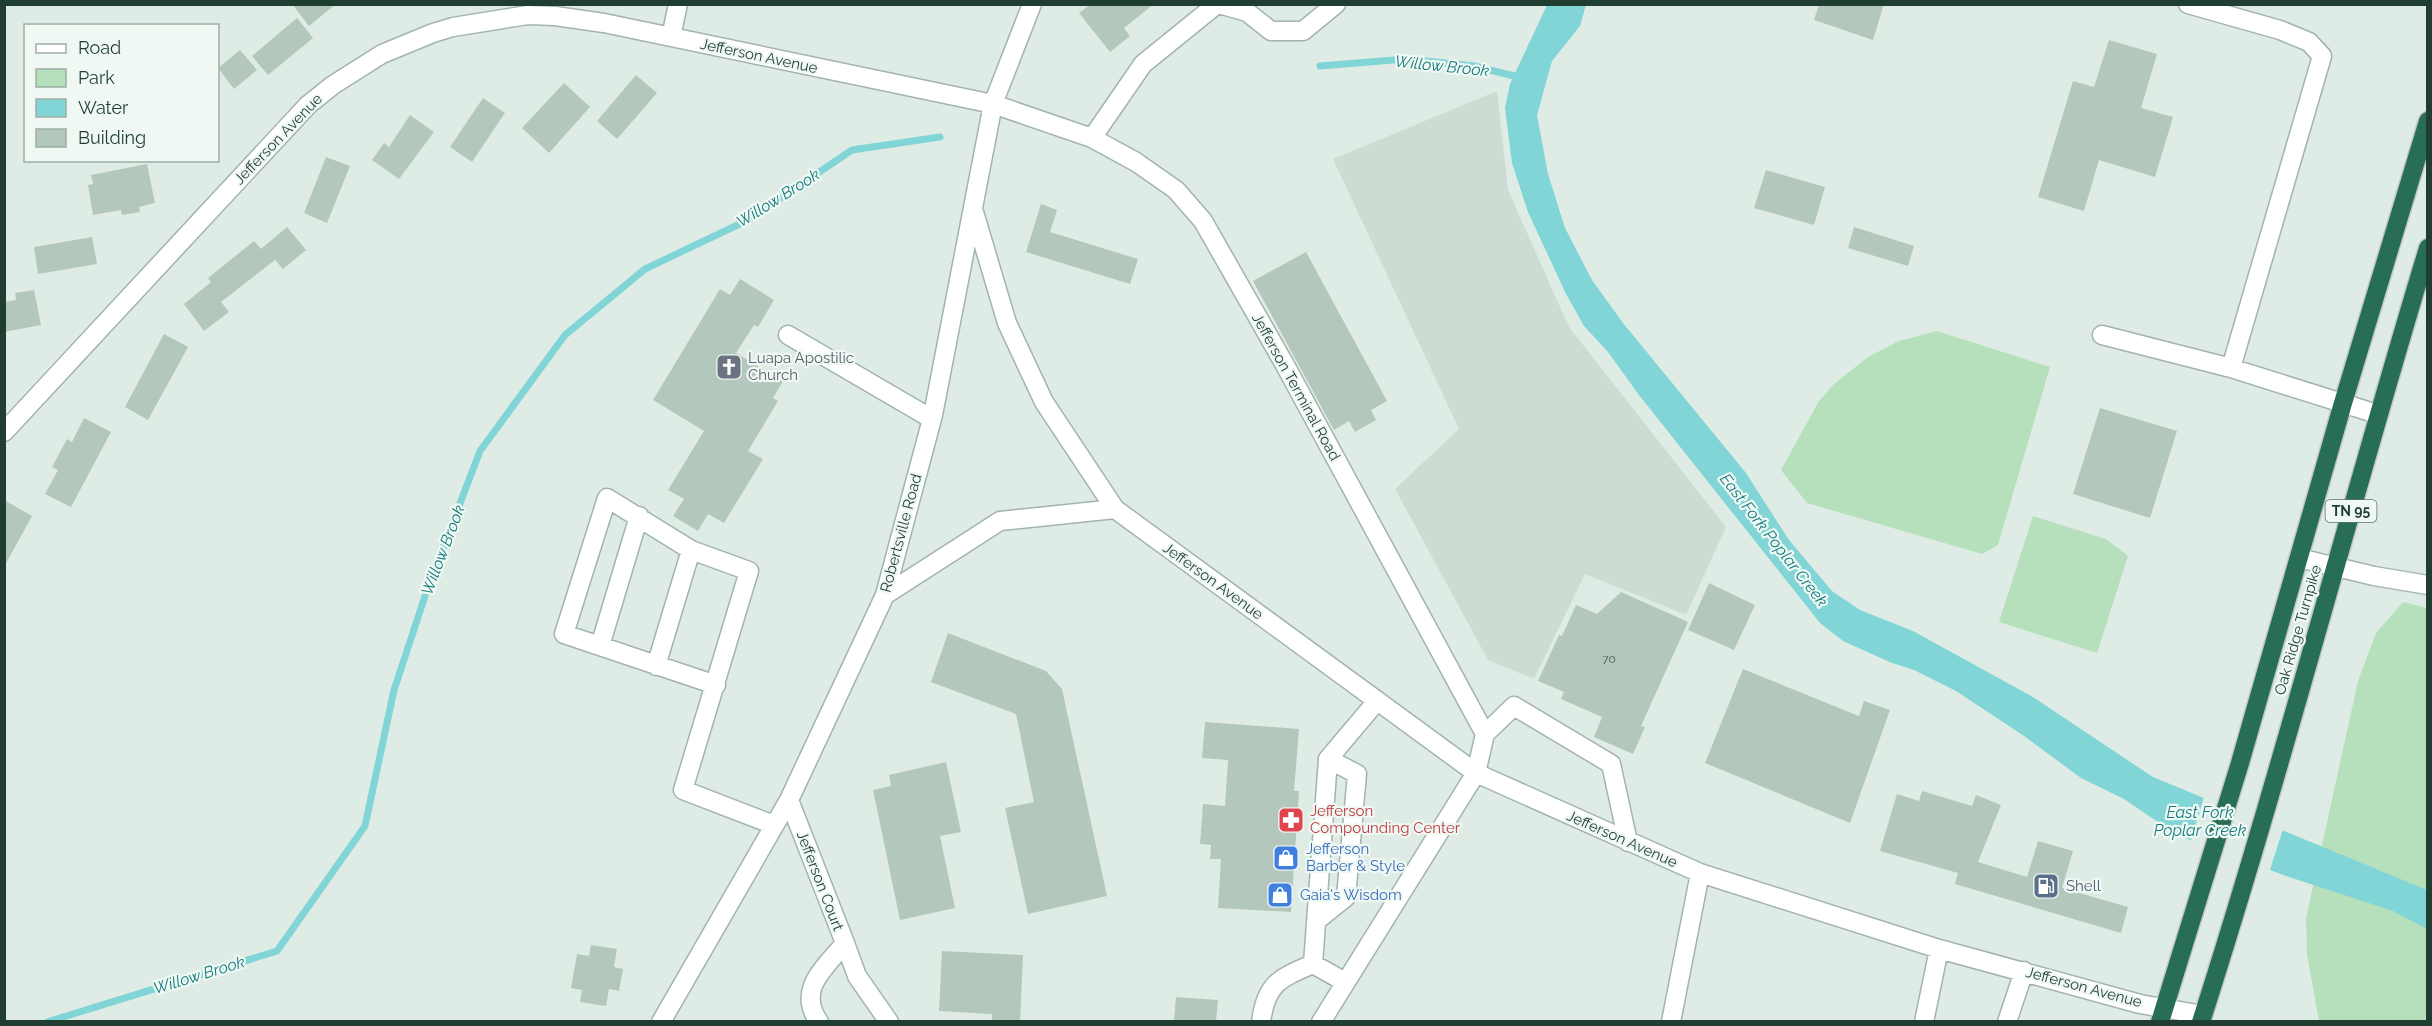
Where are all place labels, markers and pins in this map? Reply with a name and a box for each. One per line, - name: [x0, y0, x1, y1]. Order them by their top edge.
- place label: Luapa Apostilic Church: [748, 349, 854, 384]
- church icon: Luapa Apostilic Church: [714, 352, 744, 382]
- place label: Jefferson Compounding Center: [1310, 802, 1461, 837]
- pharmacy icon: Jefferson Compounding Center: [1276, 805, 1306, 835]
- place label: Jefferson Barber & Style: [1306, 840, 1405, 875]
- shop icon: Jefferson Barber & Style: [1271, 843, 1301, 873]
- fuel station icon: Shell: [2031, 871, 2061, 901]
- place label: Shell: [2066, 877, 2102, 895]
- shop icon: Gaia's Wisdom: [1265, 880, 1295, 910]
- place label: Gaia's Wisdom: [1300, 886, 1402, 904]

